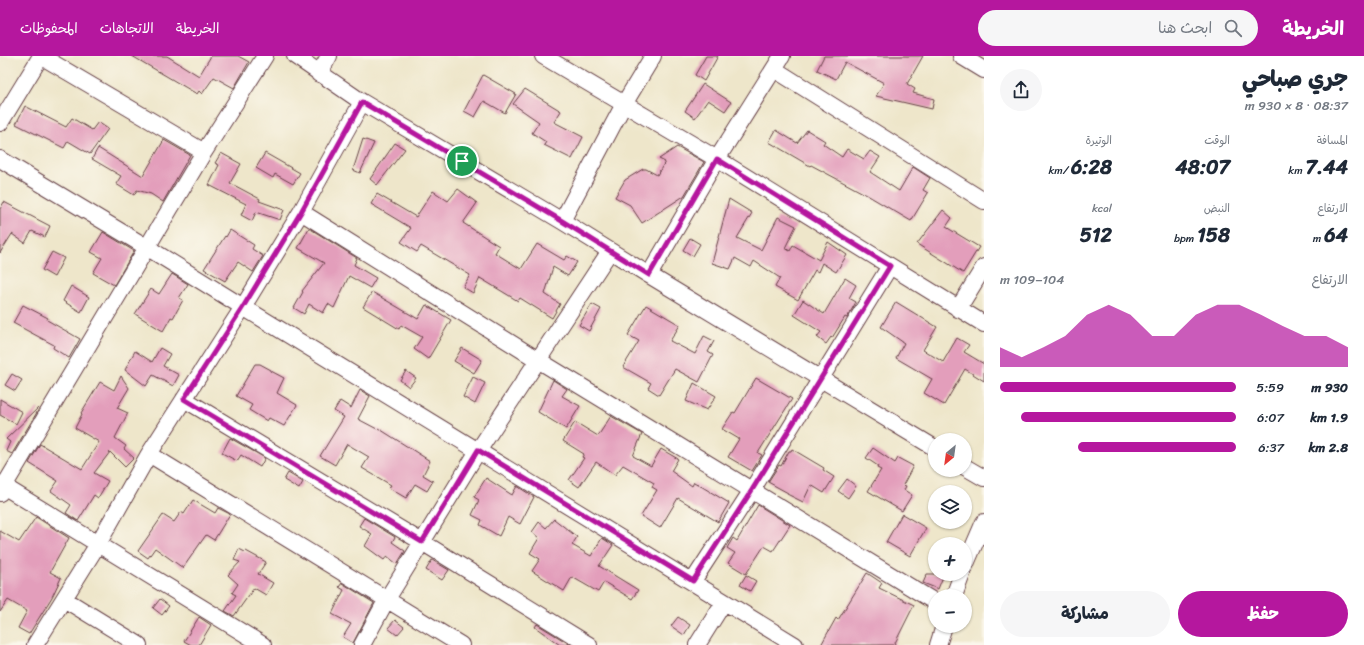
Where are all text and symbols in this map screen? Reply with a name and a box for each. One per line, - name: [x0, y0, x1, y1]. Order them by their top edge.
- search box: [978, 10, 1258, 46]
- text: الخريطة: [1282, 12, 1344, 45]
- text: ابحث هنا: [1158, 15, 1212, 41]
- text: المحفوظات: [20, 16, 78, 41]
- text: الاتجاهات: [100, 16, 154, 41]
- text: الخريطة: [176, 16, 219, 41]
- icon: search: [1222, 17, 1244, 39]
- text: جري صباحي: [1242, 59, 1348, 98]
- button: share: [1000, 69, 1042, 111]
- text: 08:37 · 8 × 930 m: [1245, 94, 1348, 117]
- text: الوتيرة: [1085, 131, 1112, 150]
- text: الوقت: [1204, 131, 1230, 150]
- text: المسافة: [1317, 131, 1348, 150]
- pin: [445, 144, 479, 178]
- icon: arrive: [451, 150, 473, 172]
- text: 6:28: [1071, 150, 1112, 185]
- text: 48:07: [1175, 150, 1230, 185]
- text: 7.44: [1306, 150, 1348, 185]
- text: /km: [1048, 161, 1071, 180]
- text: km: [1288, 161, 1306, 180]
- text: kcal: [1092, 199, 1112, 218]
- text: النبض: [1204, 199, 1230, 218]
- text: الارتفاع: [1317, 199, 1348, 218]
- text: 512: [1080, 218, 1112, 253]
- text: 158: [1197, 218, 1230, 253]
- text: 64: [1324, 218, 1348, 253]
- text: bpm: [1174, 229, 1197, 248]
- text: m: [1313, 229, 1324, 248]
- text: 104–109 m: [1000, 268, 1064, 291]
- text: الارتفاع: [1312, 268, 1348, 291]
- text: 5:59: [1256, 376, 1284, 399]
- text: 930 m: [1311, 376, 1348, 399]
- text: 6:07: [1257, 406, 1284, 429]
- text: 1.9 km: [1310, 406, 1348, 429]
- north arrow: [928, 433, 972, 477]
- map controls: [928, 433, 972, 633]
- text: 6:37: [1258, 436, 1284, 459]
- text: 2.8 km: [1308, 436, 1348, 459]
- button: layers: [928, 485, 972, 529]
- button: +: [928, 537, 972, 581]
- button: −: [928, 589, 972, 633]
- button: مشاركة: [1000, 591, 1170, 637]
- button: حفظ: [1178, 591, 1348, 637]

